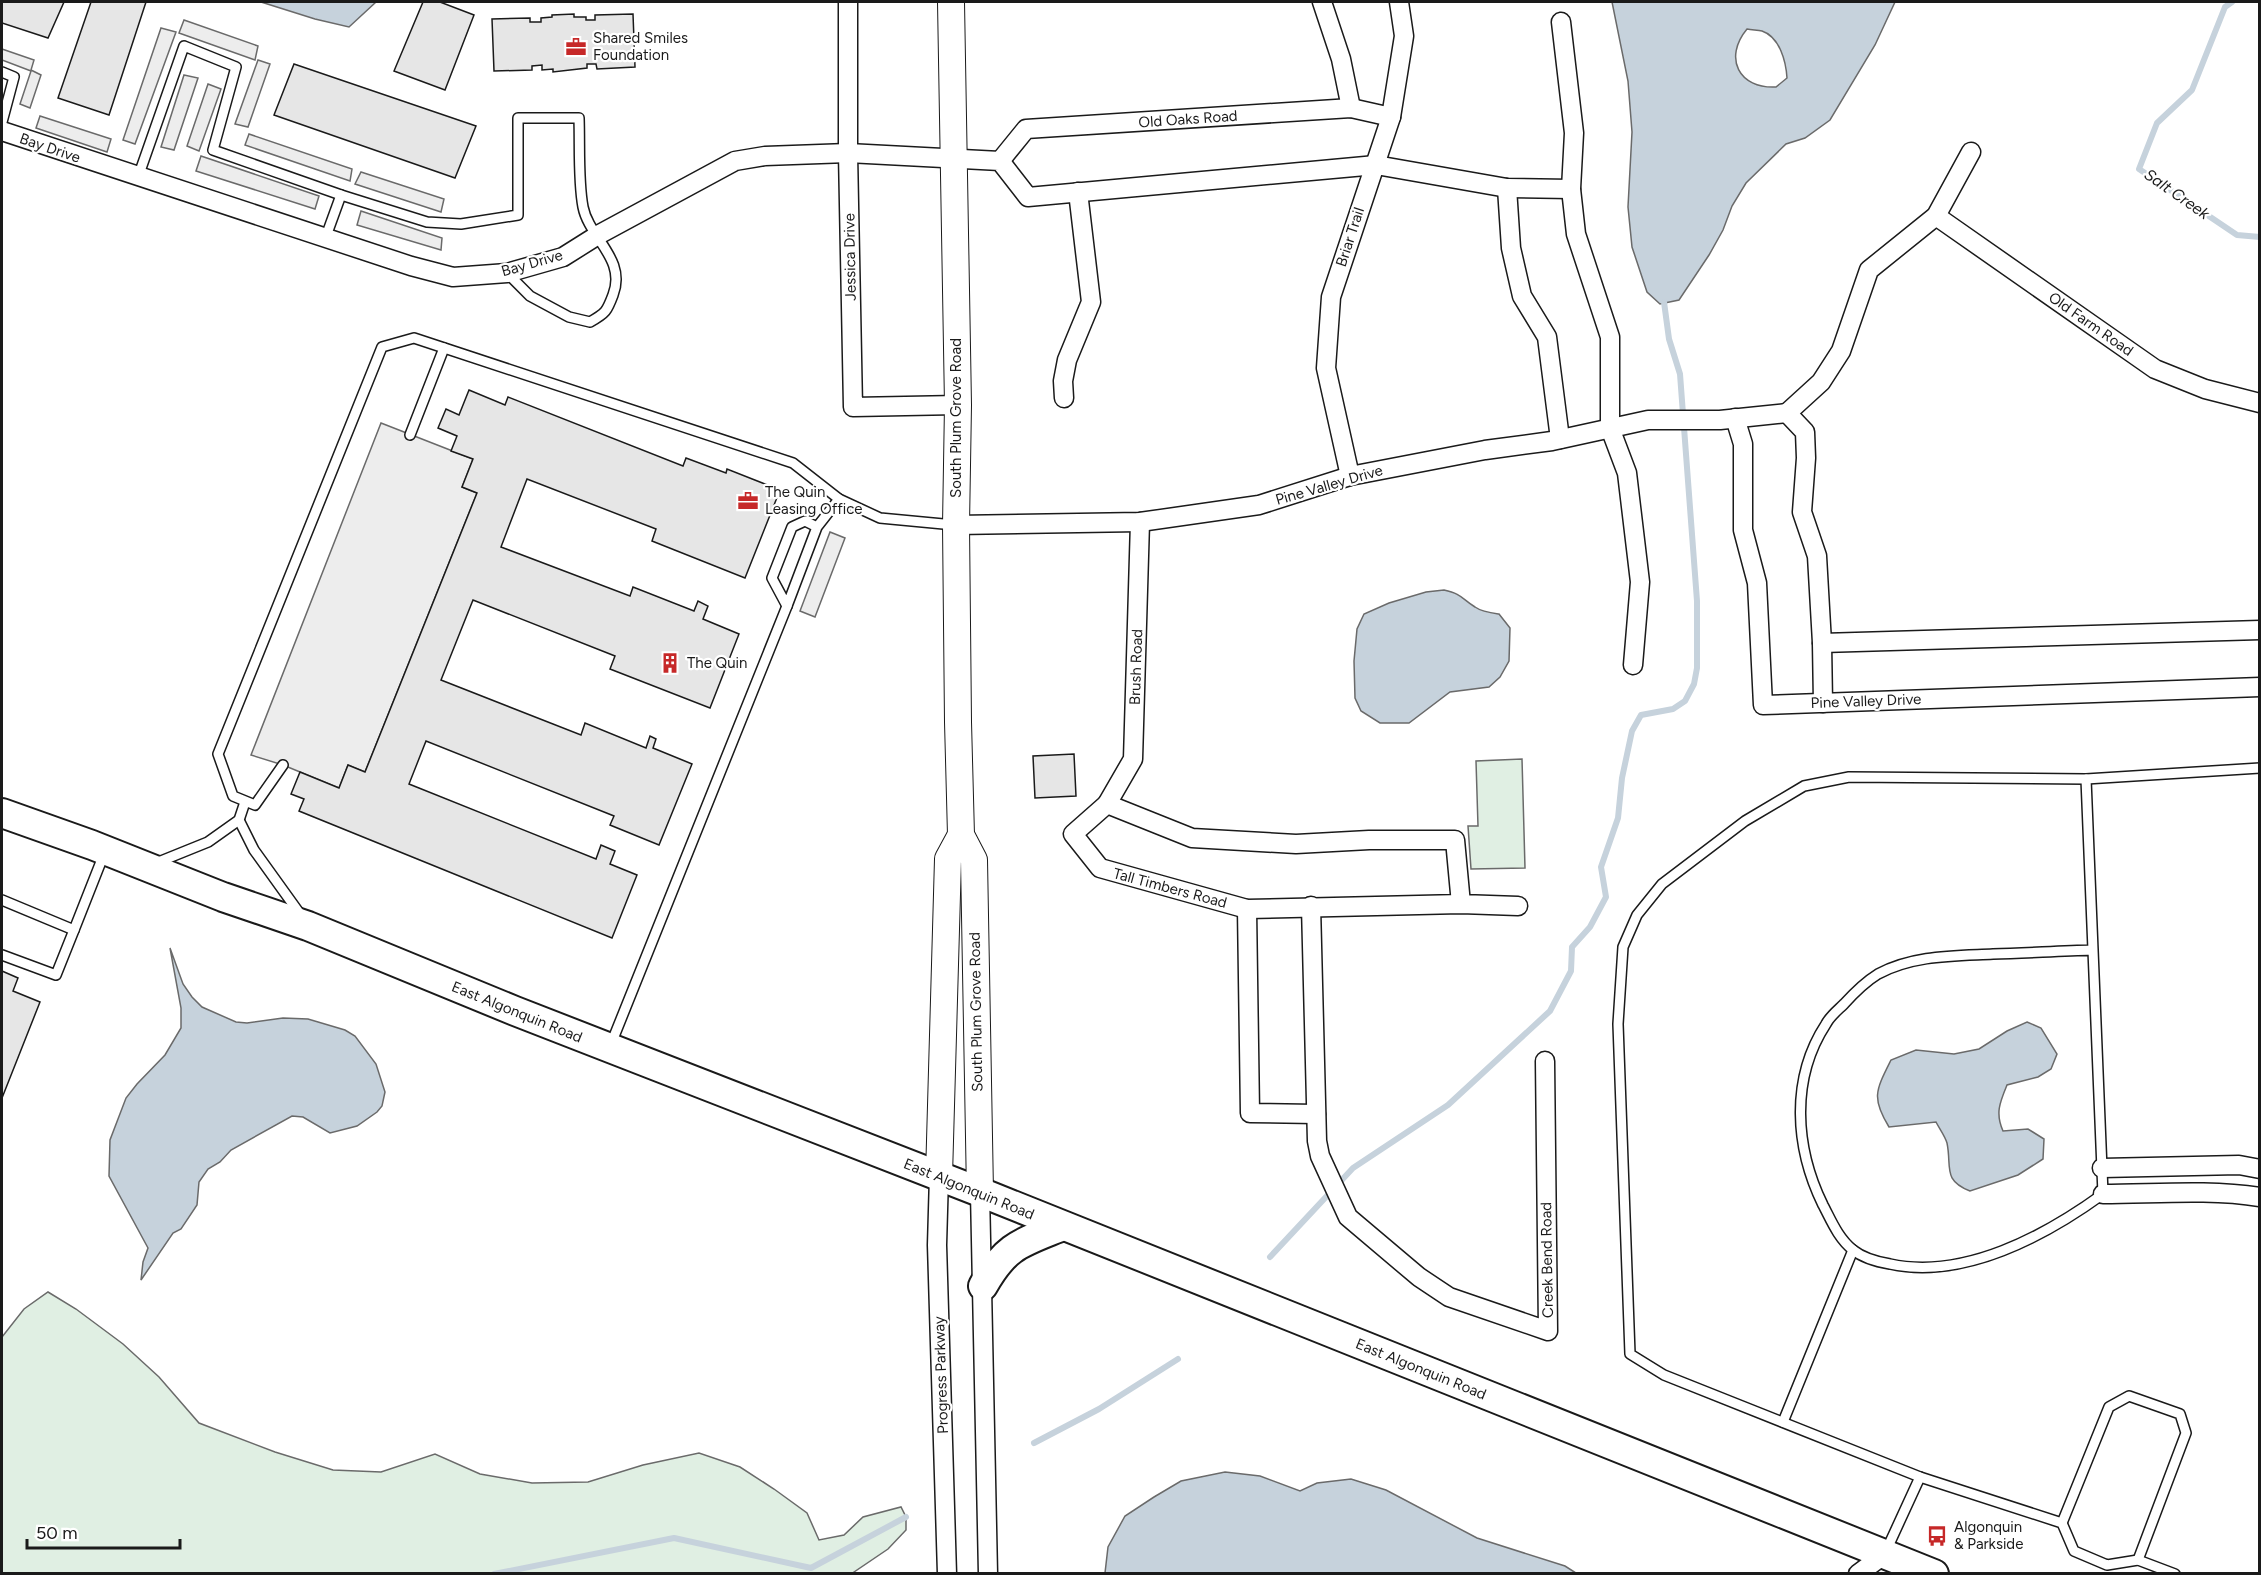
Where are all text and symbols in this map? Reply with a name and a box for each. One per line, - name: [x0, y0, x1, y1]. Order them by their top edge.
- place label: Shared Smiles Foundation: [593, 29, 688, 64]
- office icon: Shared Smiles Foundation: [564, 35, 588, 59]
- street label: Old Oaks Road: [1138, 107, 1238, 131]
- street label: Bay Drive: [17, 129, 83, 167]
- water label: Salt Creek: [2141, 165, 2214, 224]
- street label: Briar Trail: [1332, 205, 1368, 269]
- street label: Jessica Drive: [840, 213, 860, 301]
- street label: Bay Drive: [499, 246, 565, 280]
- street label: Old Farm Road: [2045, 288, 2137, 360]
- street label: South Plum Grove Road: [947, 338, 965, 498]
- street label: Pine Valley Drive: [1273, 461, 1385, 509]
- place label: The Quin Leasing Office: [765, 483, 863, 518]
- office icon: The Quin Leasing Office: [736, 489, 760, 513]
- street label: Brush Road: [1126, 629, 1146, 705]
- building icon: The Quin: [658, 651, 682, 675]
- place label: The Quin: [687, 654, 747, 672]
- street label: Pine Valley Drive: [1810, 690, 1922, 712]
- street label: Tall Timbers Road: [1111, 864, 1229, 912]
- street label: South Plum Grove Road: [966, 932, 986, 1092]
- street label: East Algonquin Road: [449, 978, 585, 1046]
- street label: East Algonquin Road: [901, 1155, 1037, 1223]
- street label: Creek Bend Road: [1537, 1202, 1557, 1318]
- street label: Progress Parkway: [930, 1316, 952, 1434]
- street label: East Algonquin Road: [1353, 1335, 1489, 1403]
- scale bar: [27, 1512, 180, 1550]
- place label: Algonquin & Parkside: [1954, 1518, 2023, 1553]
- text: 50 m: [36, 1522, 78, 1544]
- bus stop icon: Algonquin & Parkside: [1925, 1524, 1949, 1548]

